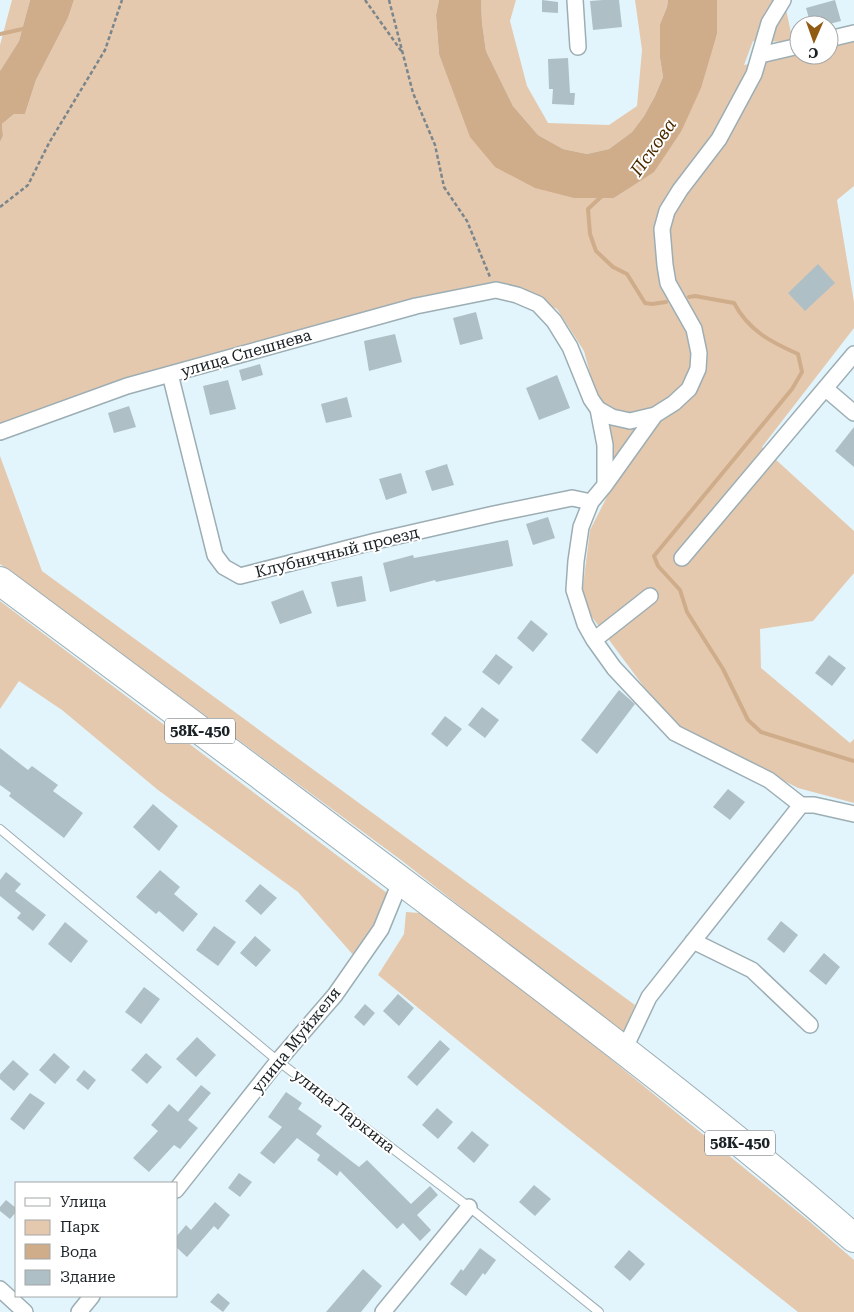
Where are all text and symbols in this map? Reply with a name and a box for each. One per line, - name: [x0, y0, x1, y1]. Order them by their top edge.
- north arrow: [789, 15, 839, 65]
- text: С: [808, 45, 819, 61]
- water label: Пскова: [625, 114, 680, 181]
- street label: улица Спешнева: [179, 325, 314, 381]
- street label: Клубничный проезд: [253, 522, 421, 582]
- road number: 58К-450: [165, 718, 235, 744]
- street label: улица Муйжеля: [248, 983, 344, 1097]
- street label: улица Ларкина: [289, 1065, 399, 1157]
- road number: 58К-450: [705, 1130, 775, 1156]
- legend: [15, 1182, 178, 1297]
- text: Улица: [60, 1193, 106, 1211]
- text: Парк: [60, 1218, 100, 1236]
- text: Вода: [60, 1243, 97, 1261]
- text: Здание: [60, 1268, 116, 1286]

